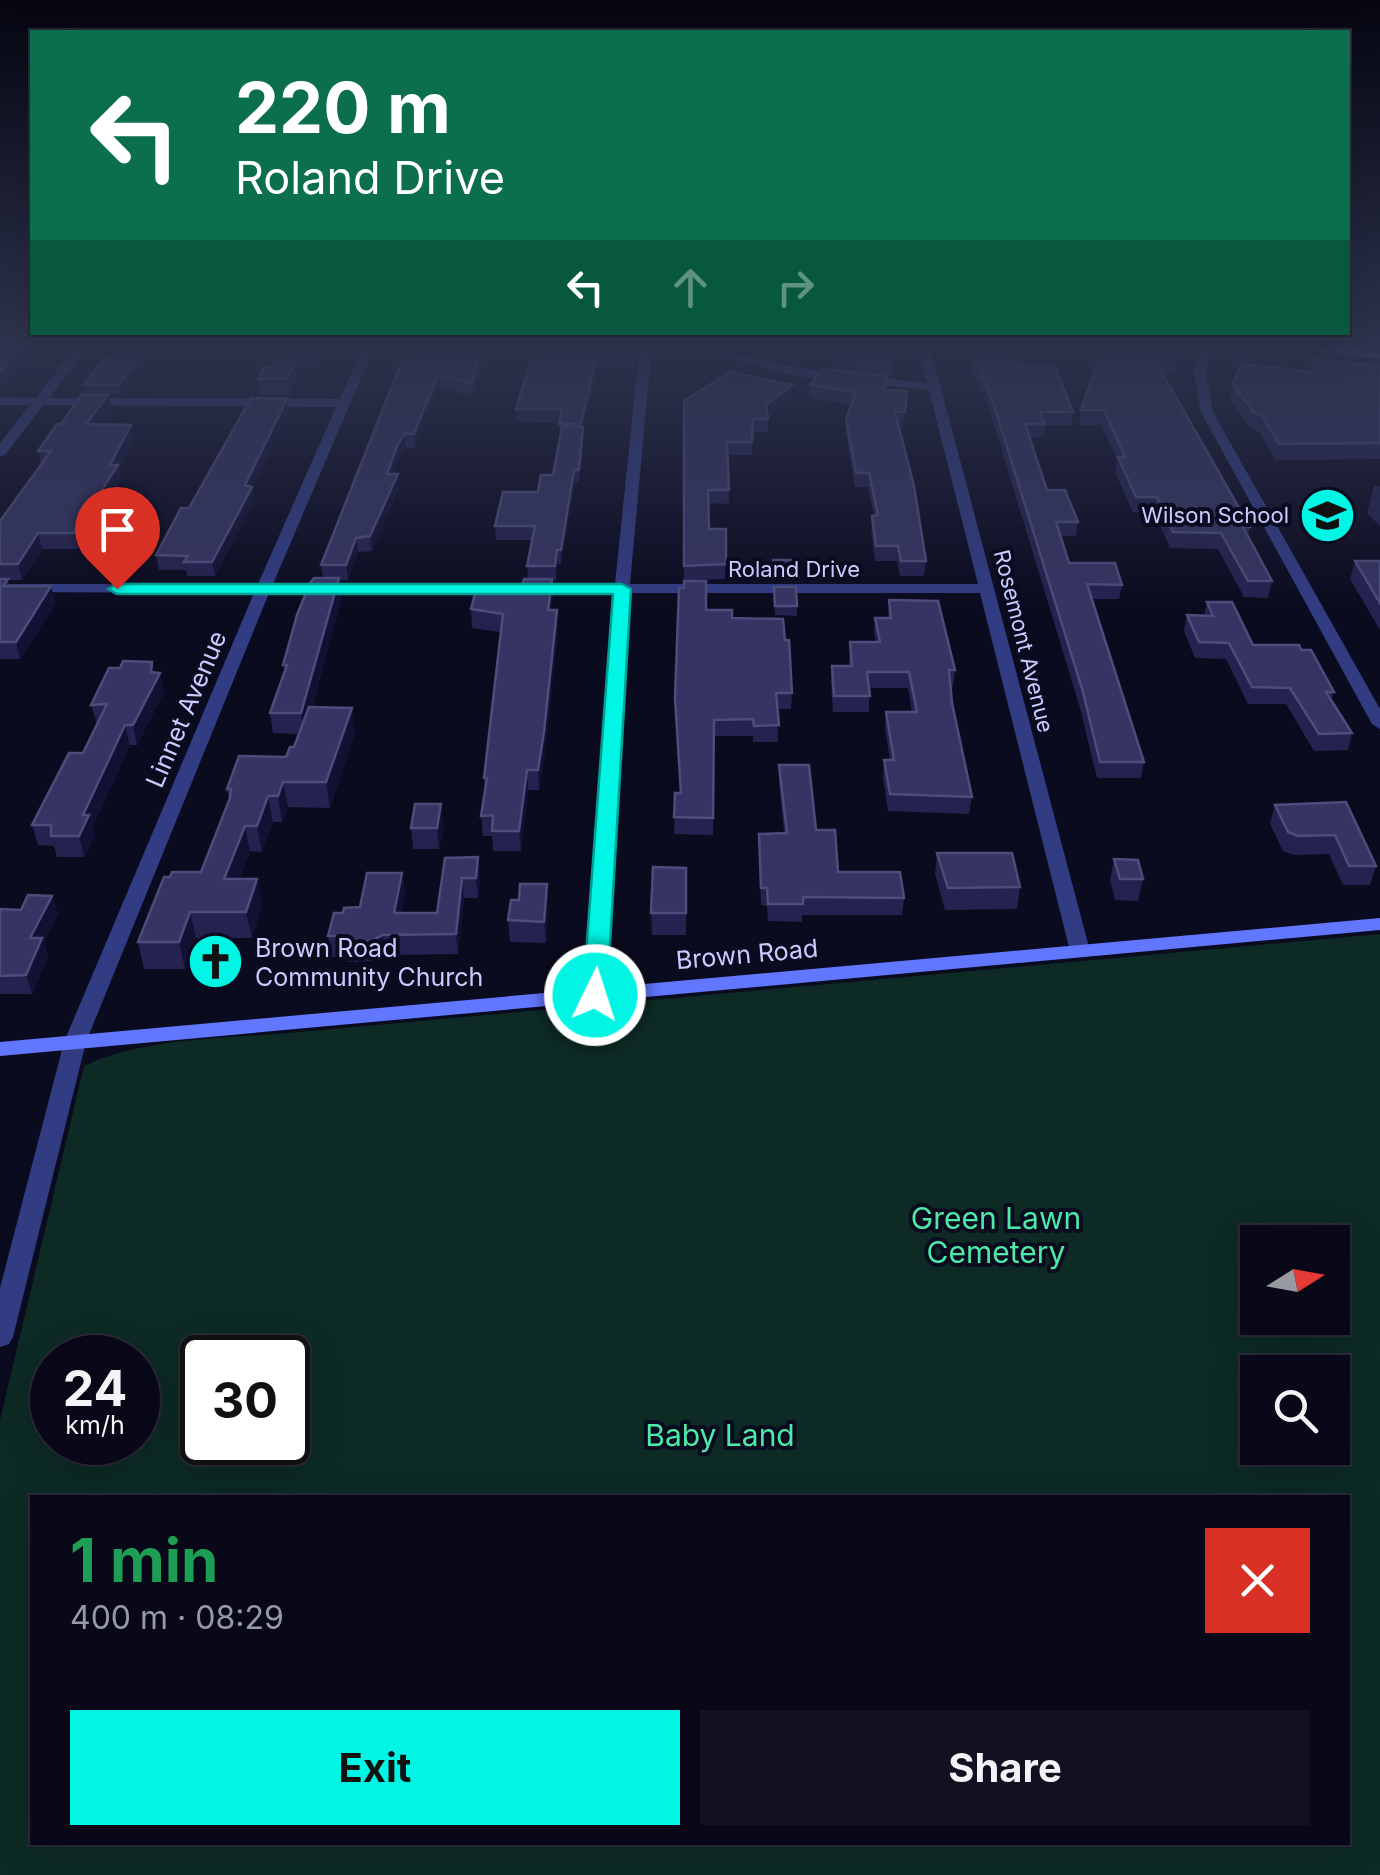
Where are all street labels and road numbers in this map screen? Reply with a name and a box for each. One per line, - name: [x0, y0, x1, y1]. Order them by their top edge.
- street label: Rosemont Avenue: [989, 547, 1059, 735]
- street label: Roland Drive: [728, 556, 860, 582]
- street label: Linnet Avenue: [139, 626, 233, 792]
- street label: Brown Road: [675, 933, 819, 975]

